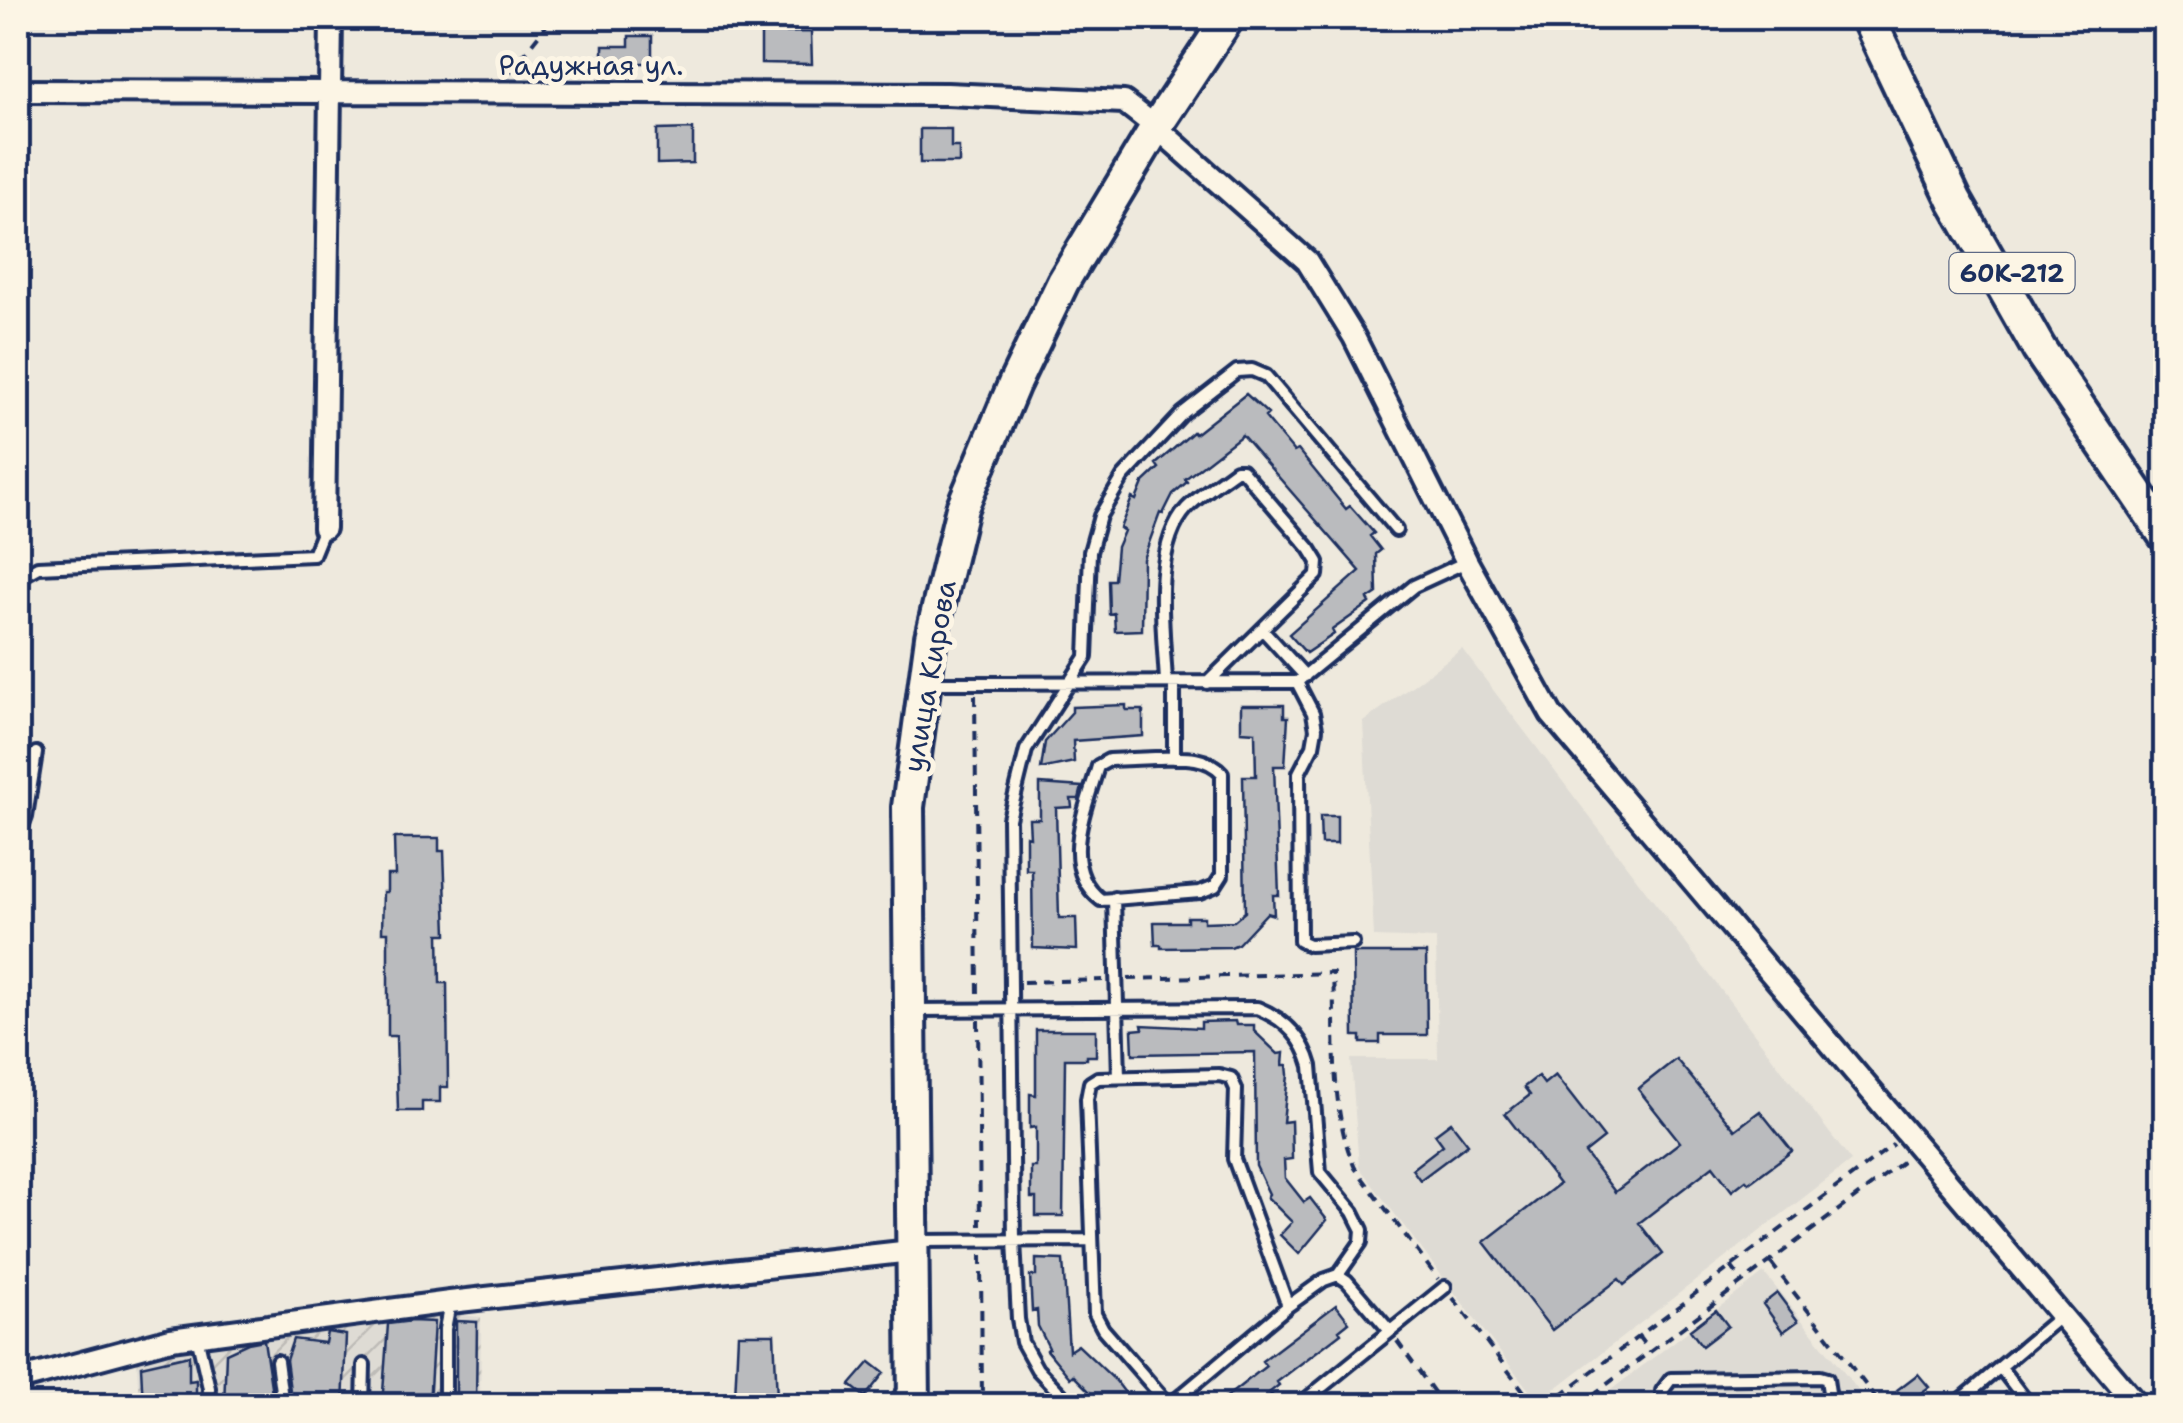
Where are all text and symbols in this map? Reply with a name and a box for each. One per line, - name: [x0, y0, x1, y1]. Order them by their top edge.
- street label: Радужная ул.: [499, 46, 683, 84]
- road number: 60К-212: [1950, 253, 2074, 293]
- street label: улица Кирова: [893, 577, 965, 775]

